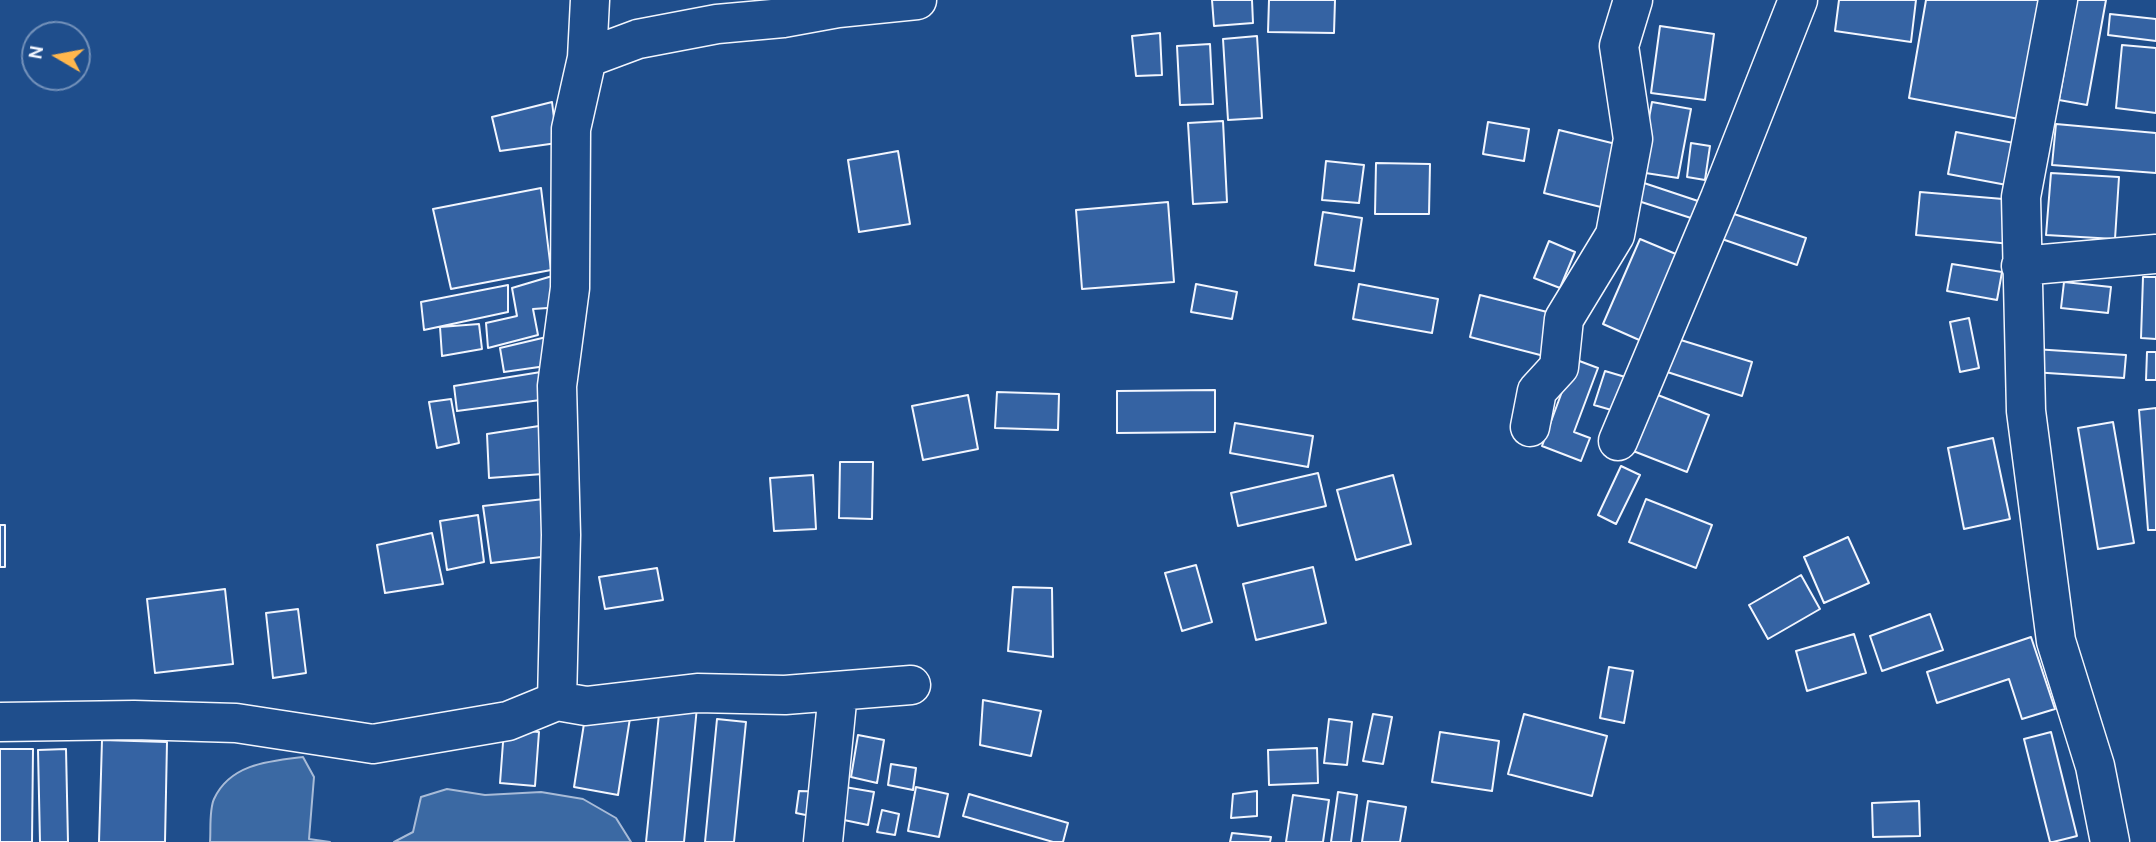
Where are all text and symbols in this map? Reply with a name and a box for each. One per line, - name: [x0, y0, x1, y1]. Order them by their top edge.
- north arrow: [21, 21, 91, 91]
- text: N: [24, 44, 50, 62]

